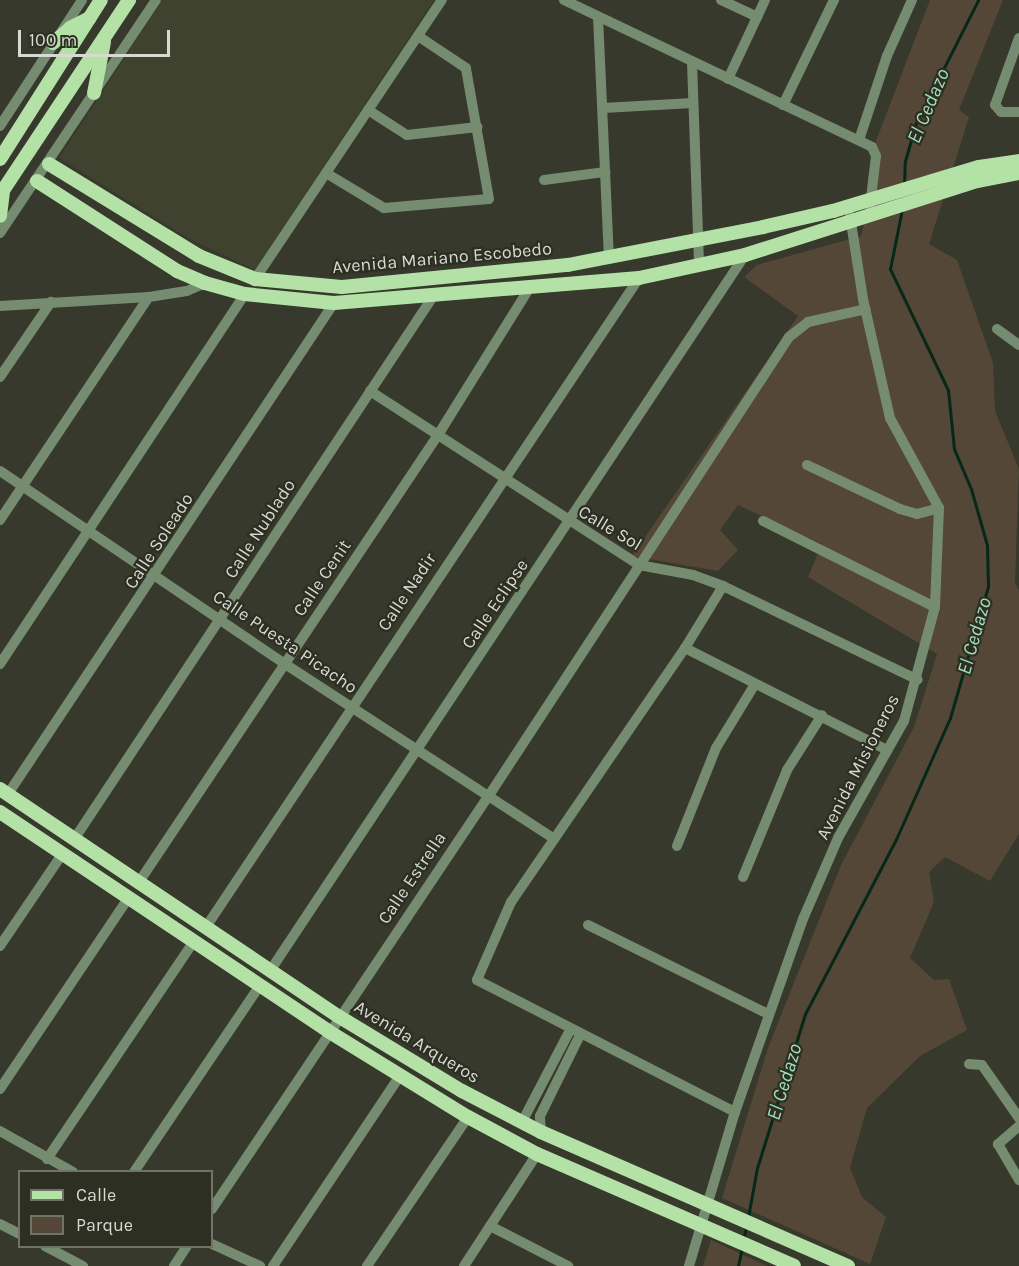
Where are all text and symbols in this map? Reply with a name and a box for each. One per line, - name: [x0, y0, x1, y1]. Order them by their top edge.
- scale bar: [21, 18, 172, 56]
- text: 100 m: [29, 29, 77, 51]
- water label: El Cedazo: [902, 65, 954, 147]
- street label: Avenida Mariano Escobedo: [331, 238, 553, 278]
- street label: Calle Nublado: [220, 475, 300, 583]
- street label: Calle Soleado: [120, 489, 198, 593]
- street label: Calle Sol: [574, 501, 646, 555]
- street label: Calle Cenit: [288, 536, 356, 620]
- street label: Calle Nadir: [373, 549, 441, 635]
- street label: Calle Eclipse: [457, 555, 533, 653]
- street label: Calle Puesta Picacho: [209, 586, 361, 698]
- water label: El Cedazo: [952, 595, 996, 677]
- street label: Avenida Misioneros: [812, 691, 904, 843]
- street label: Calle Estrella: [373, 828, 451, 928]
- street label: Avenida Arqueros: [350, 996, 484, 1088]
- water label: El Cedazo: [761, 1041, 807, 1123]
- legend: [18, 1170, 213, 1248]
- text: Calle: [76, 1184, 116, 1206]
- text: Parque: [76, 1214, 133, 1236]

